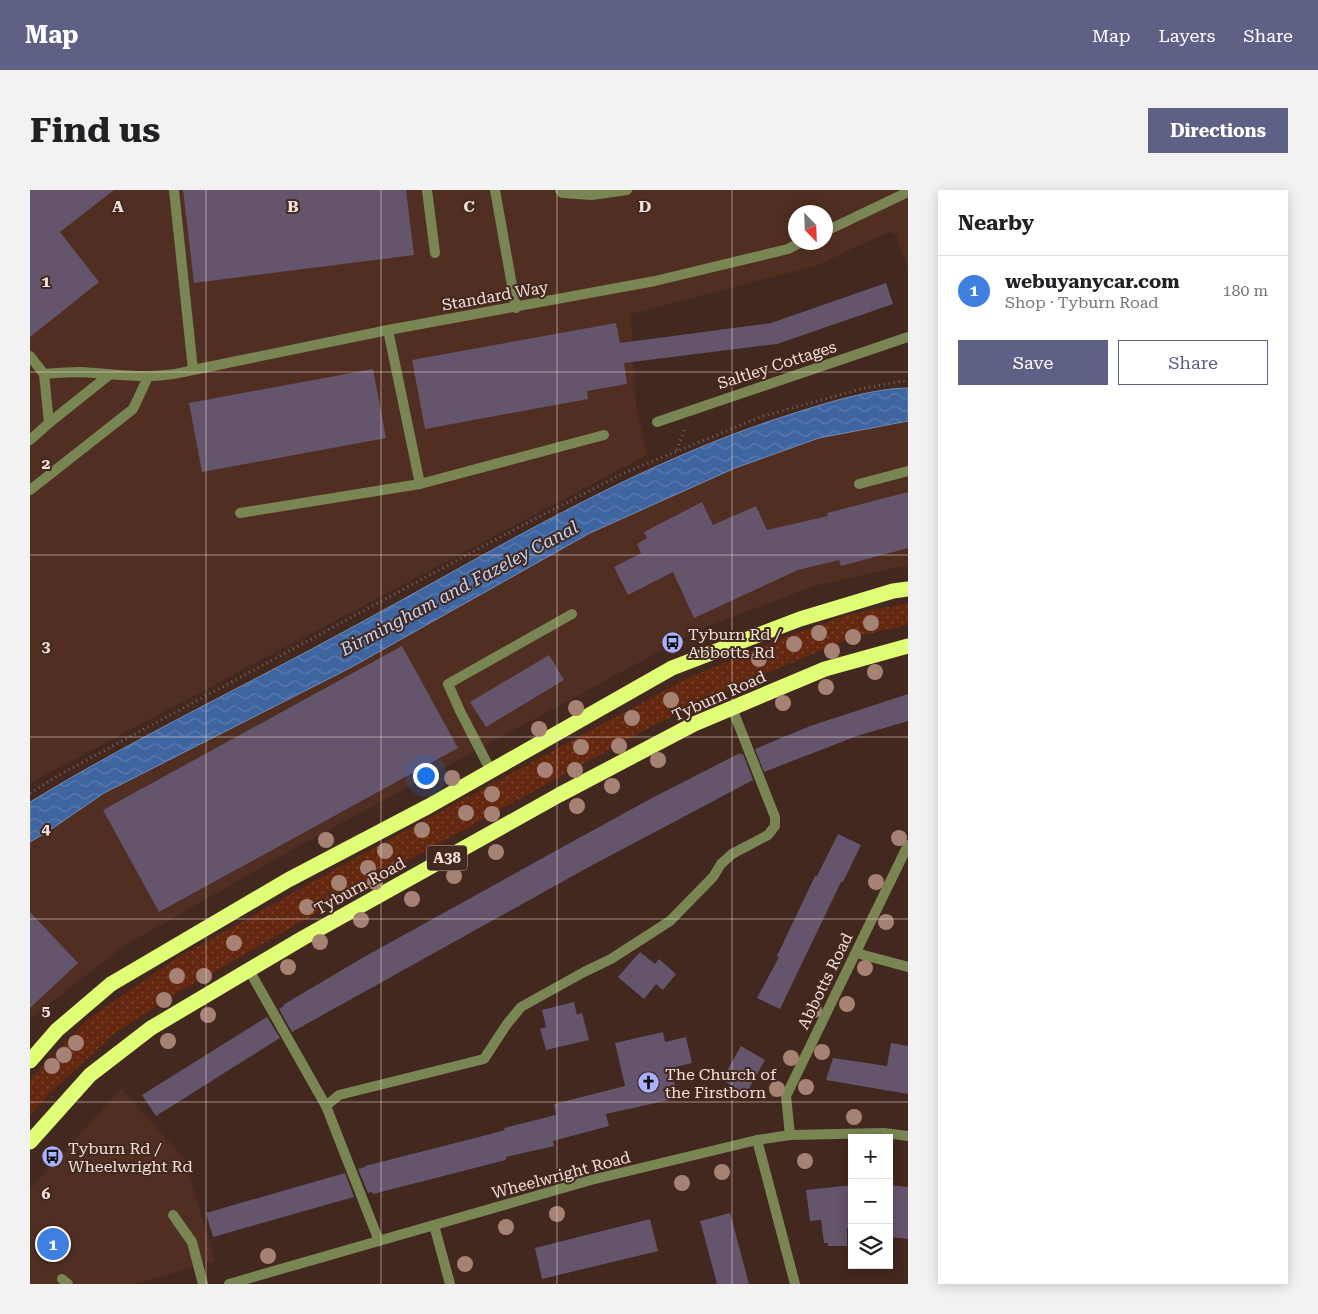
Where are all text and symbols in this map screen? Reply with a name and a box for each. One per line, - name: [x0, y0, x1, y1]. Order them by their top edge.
- text: Map: [25, 21, 79, 49]
- text: Map: [1092, 25, 1131, 46]
- text: Layers: [1159, 25, 1215, 46]
- text: Share: [1243, 25, 1293, 46]
- button: Directions: [1148, 108, 1288, 153]
- text: Find us: [30, 110, 160, 151]
- text: A: [112, 197, 124, 216]
- text: B: [287, 197, 299, 216]
- text: C: [463, 197, 475, 216]
- text: D: [639, 197, 652, 216]
- north arrow: [788, 205, 833, 250]
- text: Nearby: [958, 211, 1034, 235]
- text: webuyanycar.com: [1005, 270, 1180, 293]
- text: 1: [42, 272, 51, 291]
- street label: Standard Way: [440, 277, 550, 315]
- text: 1: [970, 281, 978, 300]
- text: 180 m: [1222, 281, 1268, 300]
- text: Shop · Tyburn Road: [1005, 293, 1158, 312]
- street label: Saltley Cottages: [715, 337, 839, 393]
- button: Save: [958, 340, 1108, 385]
- button: Share: [1118, 340, 1268, 385]
- text: 2: [42, 454, 51, 473]
- water label: Birmingham and Fazeley Canal: [335, 516, 582, 660]
- place label: Tyburn Rd / Abbotts Rd: [688, 625, 783, 662]
- bus stop icon: Tyburn Rd / Abbotts Rd: [660, 631, 684, 655]
- text: 3: [42, 637, 51, 656]
- street label: Tyburn Road: [669, 667, 769, 725]
- your location: [413, 763, 439, 789]
- text: 4: [42, 819, 51, 838]
- road number: A38: [427, 846, 467, 870]
- street label: Tyburn Road: [311, 853, 409, 919]
- street label: Abbotts Road: [793, 930, 857, 1032]
- text: 5: [42, 1001, 51, 1020]
- place label: The Church of the Firstborn: [665, 1065, 777, 1102]
- church icon: The Church of the Firstborn: [637, 1071, 661, 1095]
- map controls: [848, 1134, 893, 1269]
- button: +: [848, 1134, 893, 1179]
- place label: Tyburn Rd / Wheelwright Rd: [68, 1139, 193, 1176]
- bus stop icon: Tyburn Rd / Wheelwright Rd: [40, 1145, 64, 1169]
- street label: Wheelwright Road: [490, 1147, 632, 1203]
- button: −: [848, 1179, 893, 1224]
- text: 6: [42, 1184, 51, 1203]
- button: layers: [848, 1224, 893, 1269]
- pin: 1: [37, 1225, 69, 1263]

